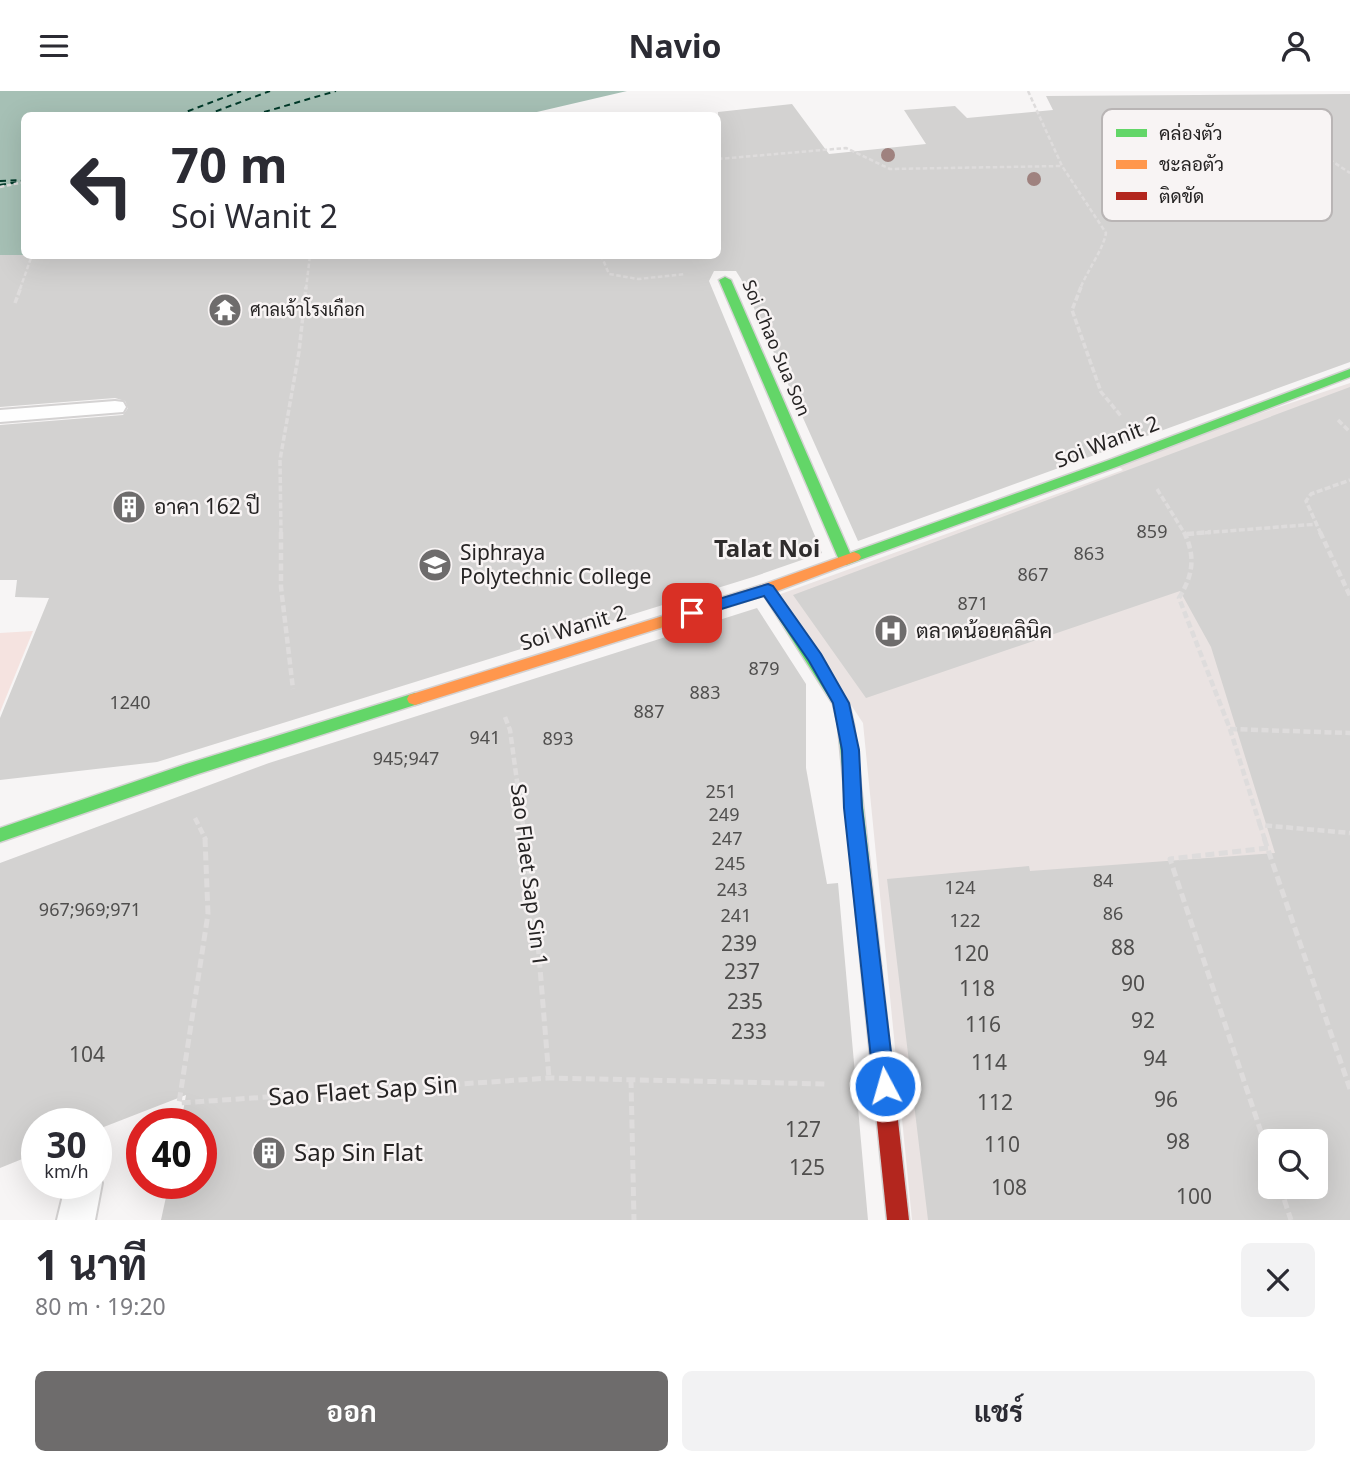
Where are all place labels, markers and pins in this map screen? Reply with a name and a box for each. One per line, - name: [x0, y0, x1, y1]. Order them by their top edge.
- temple icon: ศาลเจ้าโรงเกือก: [206, 291, 244, 329]
- place label: ศาลเจ้าโรงเกือก: [250, 297, 365, 321]
- building icon: อาคา 162 ปี: [110, 488, 148, 526]
- place label: อาคา 162 ปี: [154, 492, 260, 520]
- place label: Siphraya Polytechnic College: [460, 538, 651, 590]
- school or university icon: Siphraya Polytechnic College: [416, 546, 454, 584]
- pin: [662, 583, 722, 643]
- hospital icon: ตลาดน้อยคลินิค: [872, 612, 910, 650]
- place label: ตลาดน้อยคลินิค: [916, 616, 1052, 644]
- building icon: Sap Sin Flat: [250, 1134, 288, 1172]
- place label: Sap Sin Flat: [294, 1135, 423, 1168]

